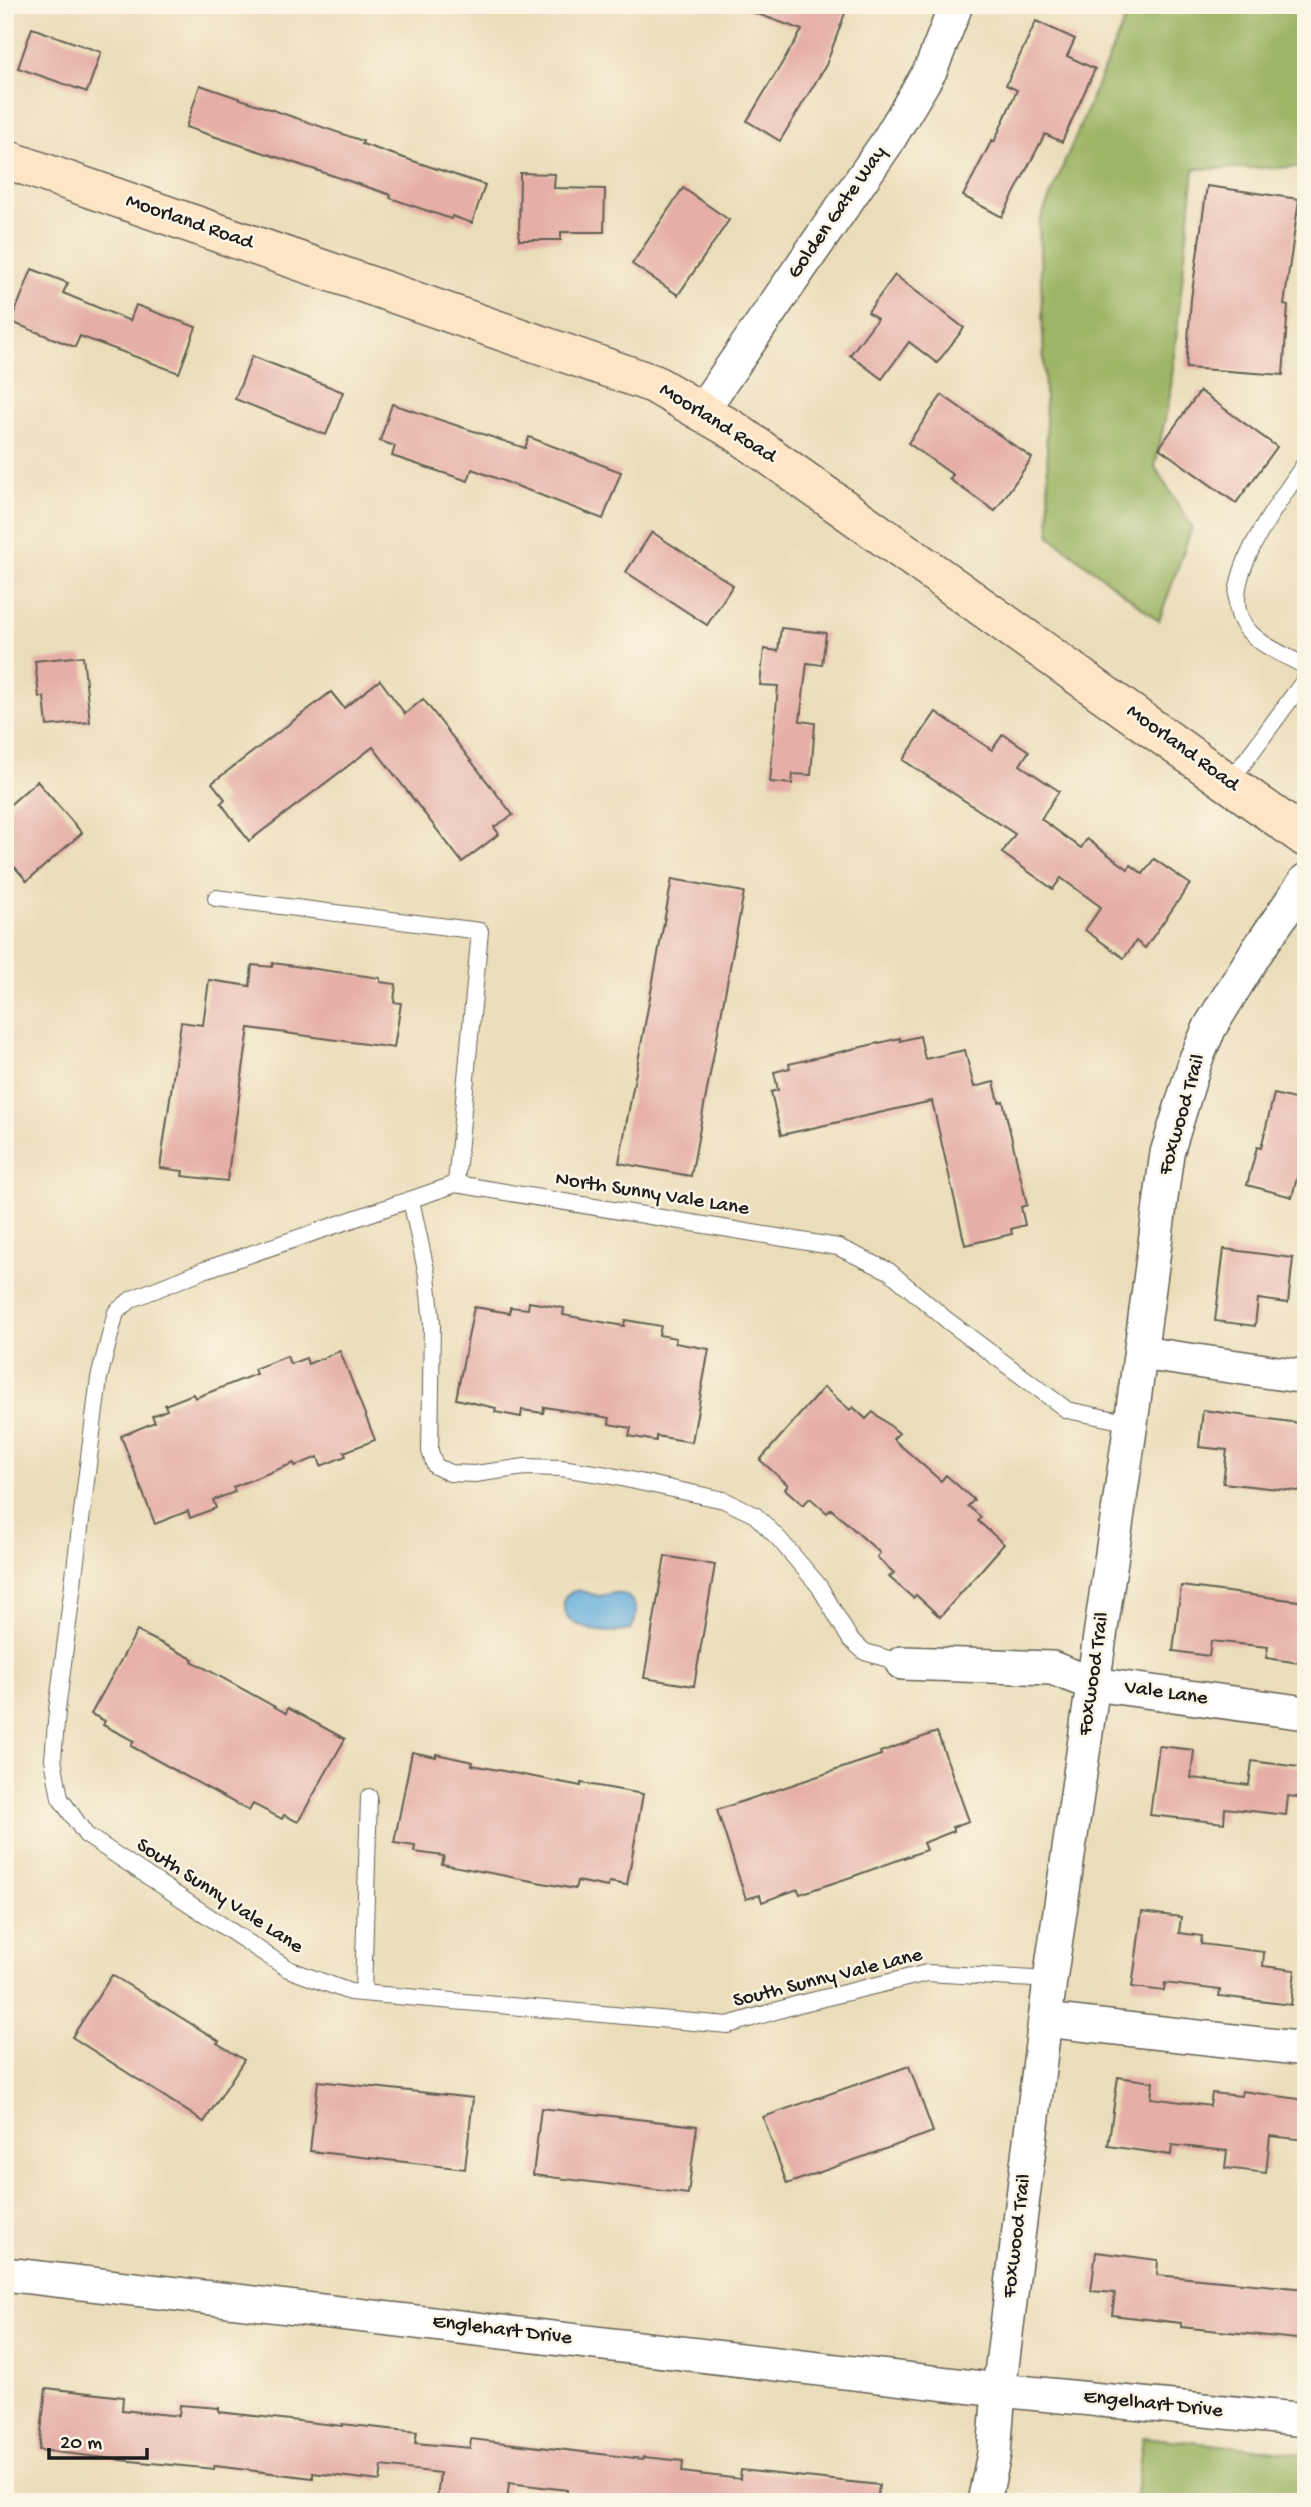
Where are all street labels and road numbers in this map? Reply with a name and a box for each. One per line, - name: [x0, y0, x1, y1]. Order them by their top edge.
- street label: Golden Gate Way: [783, 142, 893, 284]
- street label: Moorland Road: [122, 189, 258, 257]
- street label: Moorland Road: [654, 378, 782, 471]
- street label: Moorland Road: [1121, 700, 1245, 799]
- street label: Foxwood Trail: [1154, 1052, 1212, 1179]
- street label: North Sunny Vale Lane: [553, 1167, 752, 1223]
- street label: Foxwood Trail: [1074, 1611, 1116, 1738]
- street label: Vale Lane: [1122, 1676, 1210, 1712]
- street label: South Sunny Vale Lane: [131, 1834, 308, 1961]
- street label: South Sunny Vale Lane: [731, 1943, 926, 2015]
- street label: Foxwood Trail: [998, 2173, 1038, 2300]
- street label: Englehart Drive: [431, 2310, 574, 2352]
- street label: Engelhart Drive: [1082, 2385, 1225, 2425]

